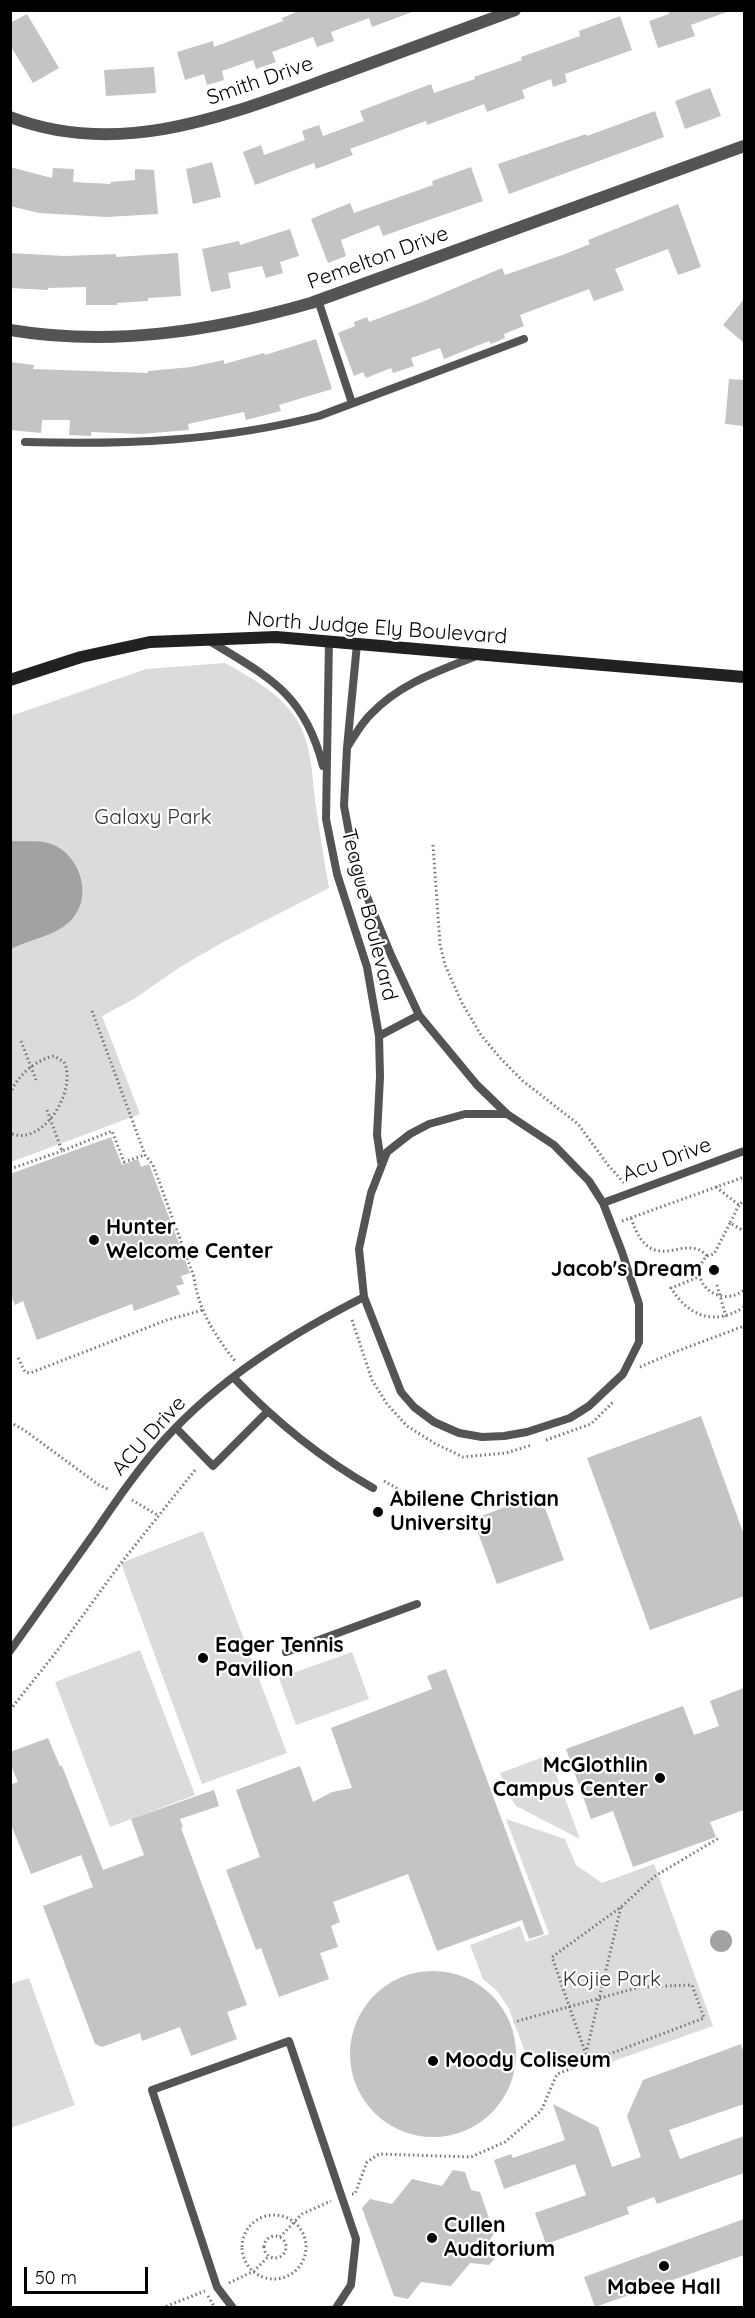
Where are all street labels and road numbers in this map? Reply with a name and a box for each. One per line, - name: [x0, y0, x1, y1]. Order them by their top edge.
- street label: Smith Drive: [204, 51, 316, 111]
- street label: Pemelton Drive: [304, 221, 452, 295]
- street label: North Judge Ely Boulevard: [246, 606, 508, 650]
- street label: Teague Boulevard: [335, 827, 403, 1003]
- street label: Acu Drive: [619, 1132, 715, 1188]
- street label: ACU Drive: [107, 1391, 191, 1481]

